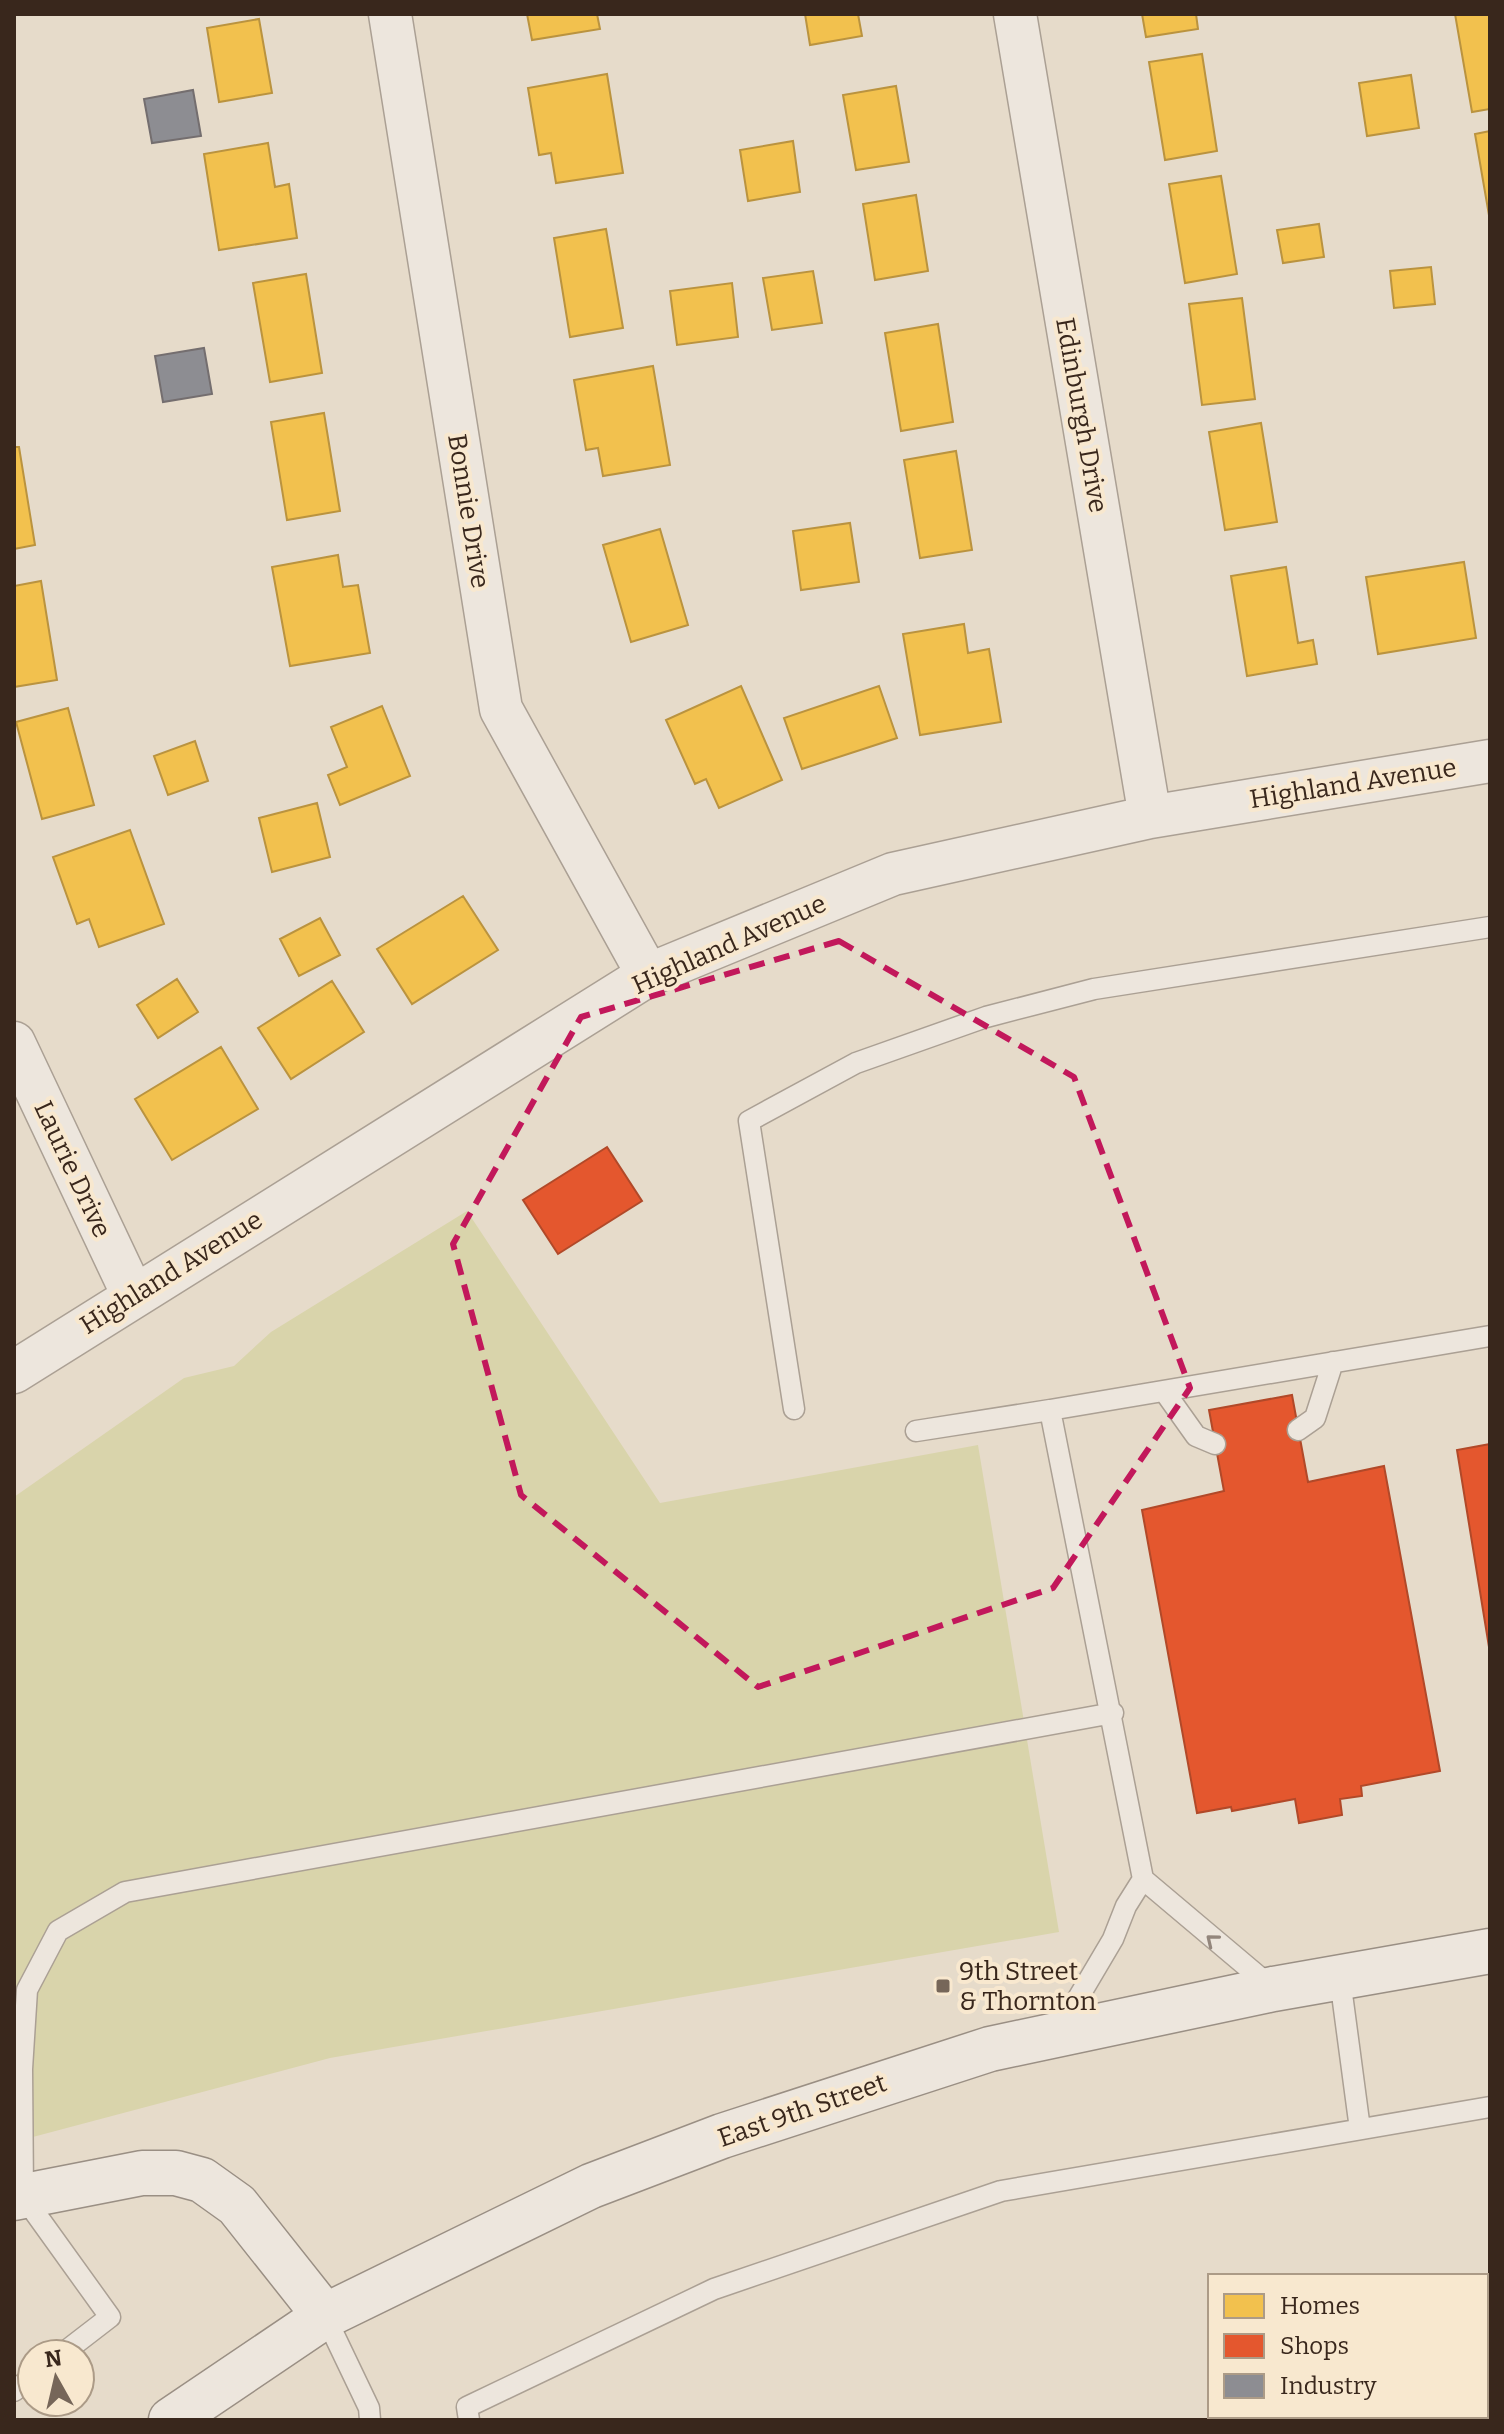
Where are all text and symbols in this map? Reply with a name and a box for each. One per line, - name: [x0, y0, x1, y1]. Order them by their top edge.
- street label: Edinburgh Drive: [1049, 315, 1114, 515]
- street label: Bonnie Drive: [441, 432, 496, 590]
- street label: Highland Avenue: [1248, 752, 1459, 815]
- street label: Highland Avenue: [628, 888, 831, 1001]
- street label: Laurie Drive: [27, 1096, 118, 1242]
- street label: Highland Avenue: [75, 1204, 268, 1341]
- one-way arrow: [1207, 1935, 1222, 1950]
- place label: 9th Street & Thornton: [959, 1956, 1097, 2017]
- marker: 9th Street & Thornton: [934, 1977, 952, 1995]
- street label: East 9th Street: [714, 2067, 891, 2154]
- legend: [1208, 2274, 1488, 2418]
- text: Homes: [1280, 2292, 1360, 2320]
- text: Shops: [1280, 2332, 1349, 2360]
- north arrow: [16, 2338, 96, 2418]
- text: N: [43, 2344, 64, 2373]
- text: Industry: [1280, 2372, 1377, 2400]

